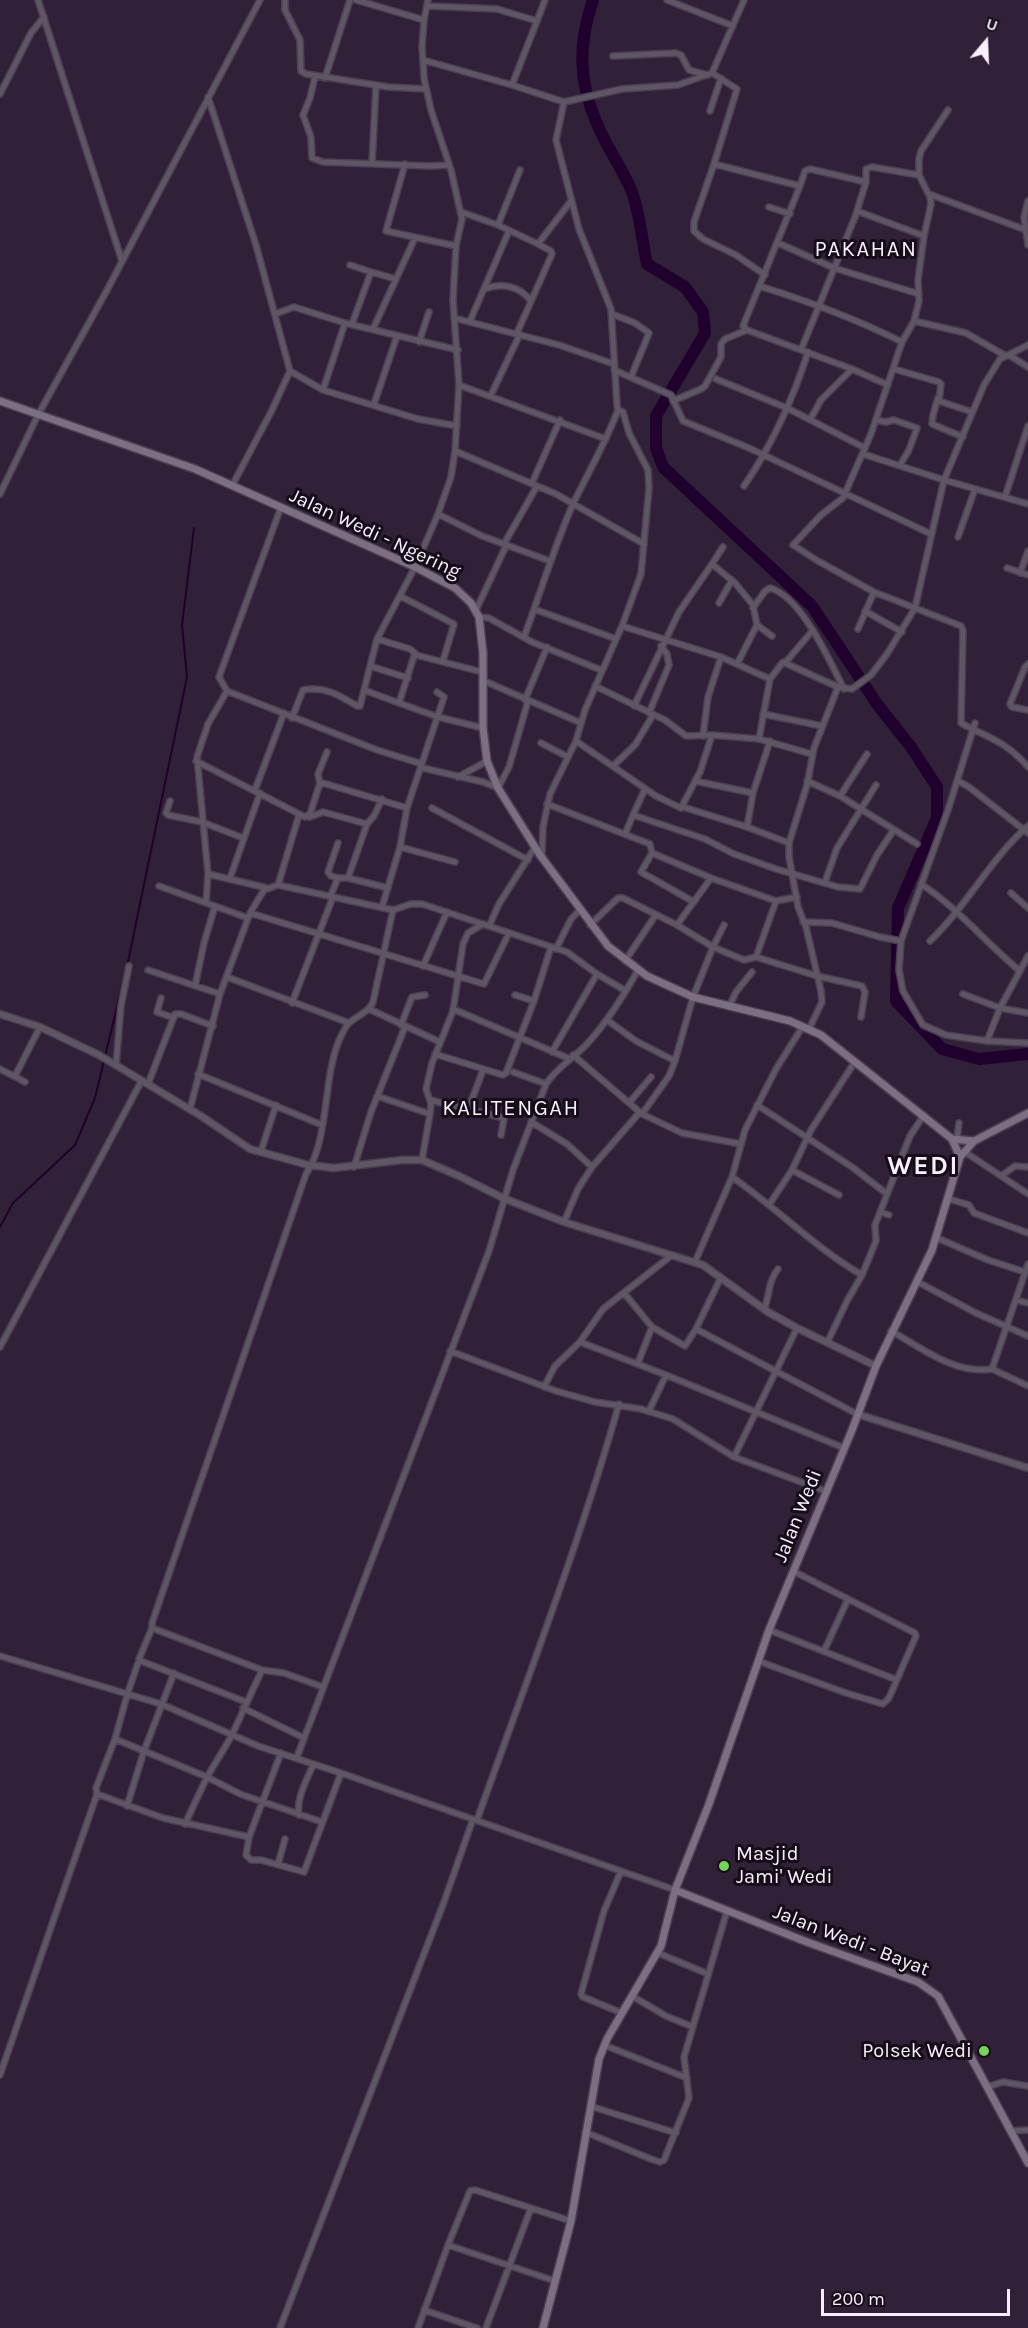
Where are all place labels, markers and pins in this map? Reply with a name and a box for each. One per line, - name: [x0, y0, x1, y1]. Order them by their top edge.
- place label: Masjid Jami' Wedi: [736, 1842, 833, 1889]
- marker: Masjid Jami' Wedi: [717, 1859, 731, 1873]
- place label: Polsek Wedi: [862, 2039, 972, 2063]
- marker: Polsek Wedi: [977, 2044, 991, 2058]

